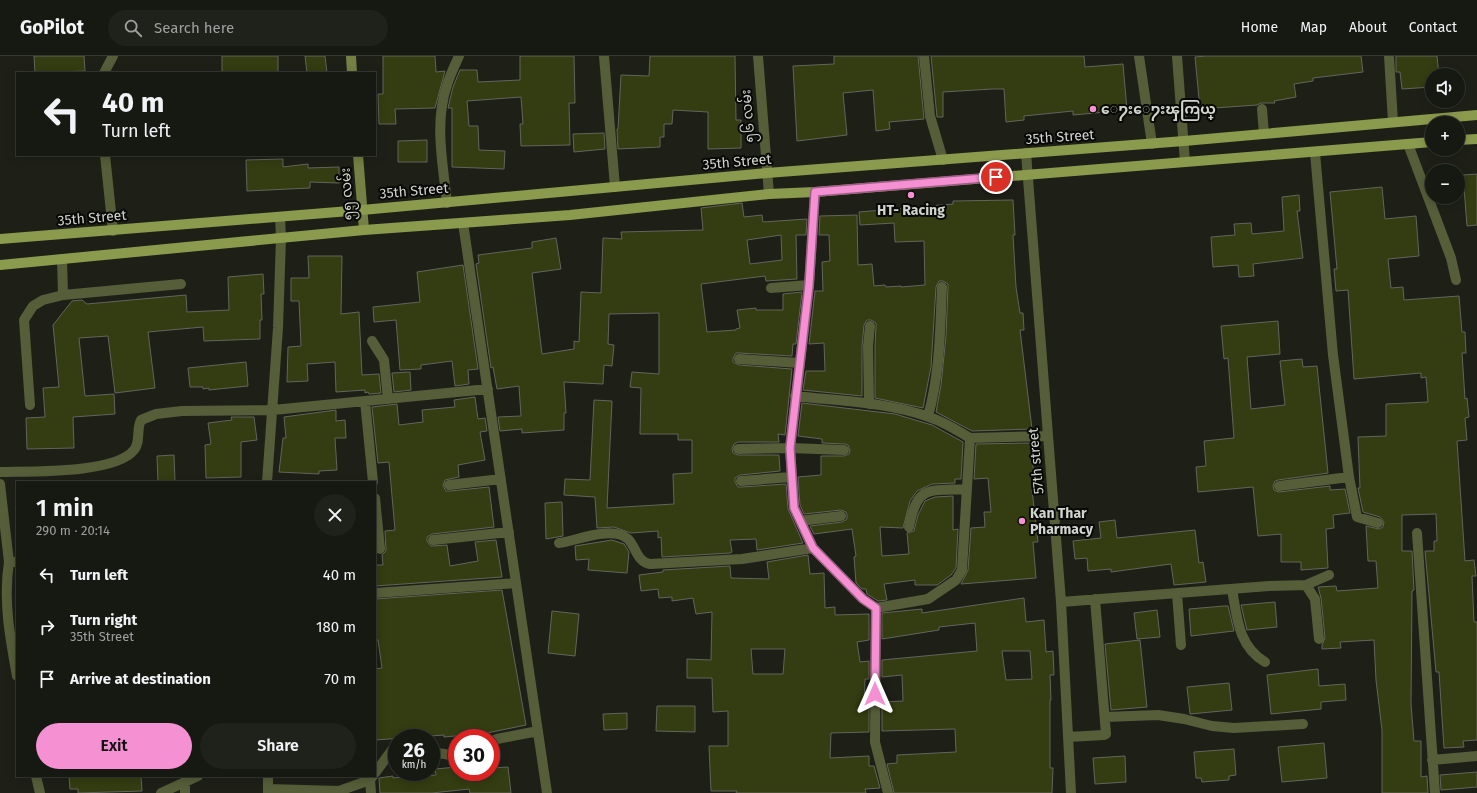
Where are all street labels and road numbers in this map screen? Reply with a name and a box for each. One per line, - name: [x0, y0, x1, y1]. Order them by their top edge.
- street label: ၅၆ လမ်း: [735, 88, 762, 143]
- street label: 35th Street: [1025, 126, 1096, 148]
- street label: 35th Street: [702, 150, 773, 173]
- street label: ၅၅ လမ်း: [335, 167, 360, 221]
- street label: 35th Street: [379, 179, 450, 202]
- street label: 35th Street: [57, 206, 128, 229]
- street label: 57th street: [1025, 426, 1047, 495]

